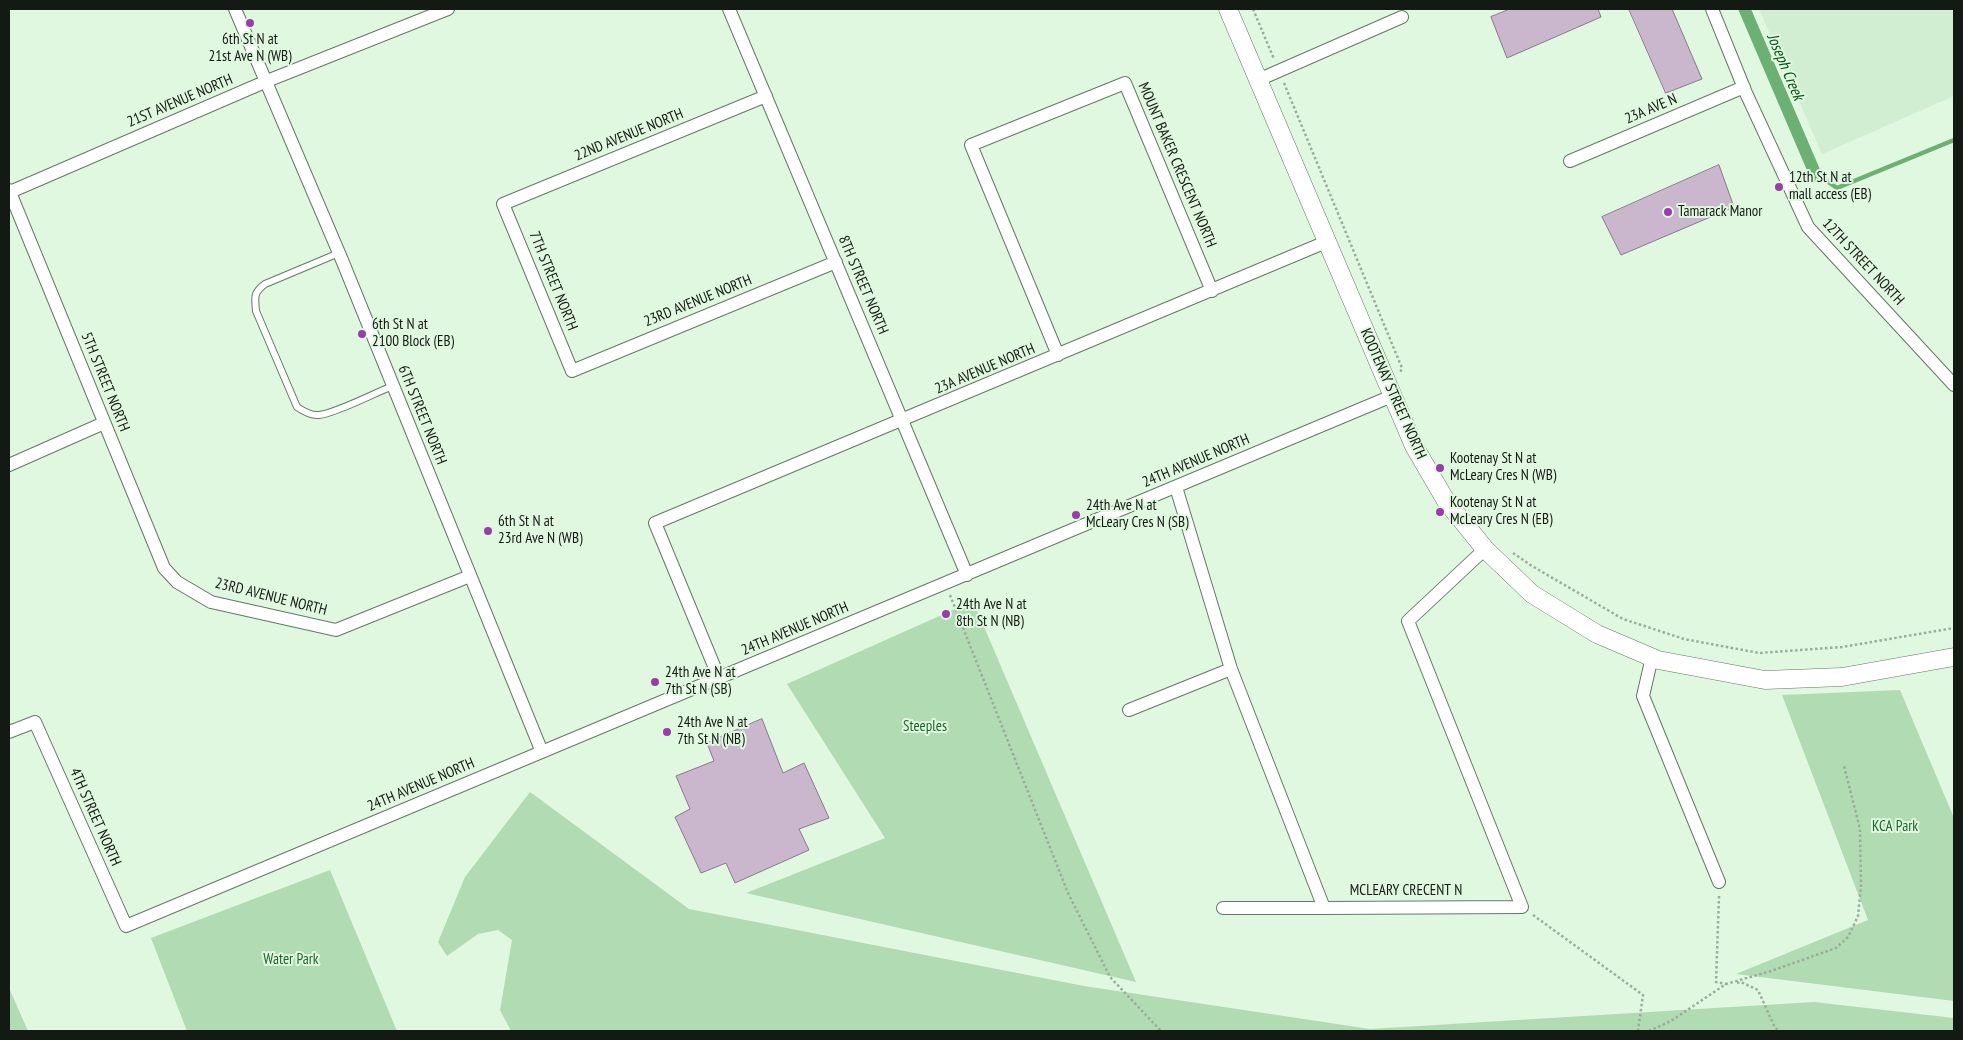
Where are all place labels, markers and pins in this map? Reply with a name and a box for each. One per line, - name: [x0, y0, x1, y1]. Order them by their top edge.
- marker: 6th St N at 21st Ave N (WB): [244, 17, 256, 29]
- place label: 6th St N at 21st Ave N (WB): [208, 31, 292, 66]
- place label: 12th St N at mall access (EB): [1789, 169, 1871, 204]
- marker: 12th St N at mall access (EB): [1773, 181, 1785, 193]
- place label: Tamarack Manor: [1678, 203, 1762, 221]
- marker: Tamarack Manor: [1662, 206, 1674, 218]
- place label: 6th St N at 2100 Block (EB): [372, 316, 454, 351]
- marker: 6th St N at 2100 Block (EB): [356, 328, 368, 340]
- place label: Kootenay St N at McLeary Cres N (WB): [1450, 450, 1556, 485]
- marker: Kootenay St N at McLeary Cres N (WB): [1434, 462, 1446, 474]
- place label: Kootenay St N at McLeary Cres N (EB): [1450, 494, 1553, 529]
- place label: 24th Ave N at McLeary Cres N (SB): [1086, 497, 1189, 532]
- marker: Kootenay St N at McLeary Cres N (EB): [1434, 506, 1446, 518]
- marker: 24th Ave N at McLeary Cres N (SB): [1070, 509, 1082, 521]
- place label: 6th St N at 23rd Ave N (WB): [498, 513, 582, 548]
- marker: 6th St N at 23rd Ave N (WB): [482, 525, 494, 537]
- place label: 24th Ave N at 8th St N (NB): [956, 596, 1027, 631]
- marker: 24th Ave N at 8th St N (NB): [940, 608, 952, 620]
- place label: 24th Ave N at 7th St N (SB): [665, 664, 736, 699]
- marker: 24th Ave N at 7th St N (SB): [649, 676, 661, 688]
- place label: 24th Ave N at 7th St N (NB): [677, 714, 748, 749]
- marker: 24th Ave N at 7th St N (NB): [661, 726, 673, 738]

